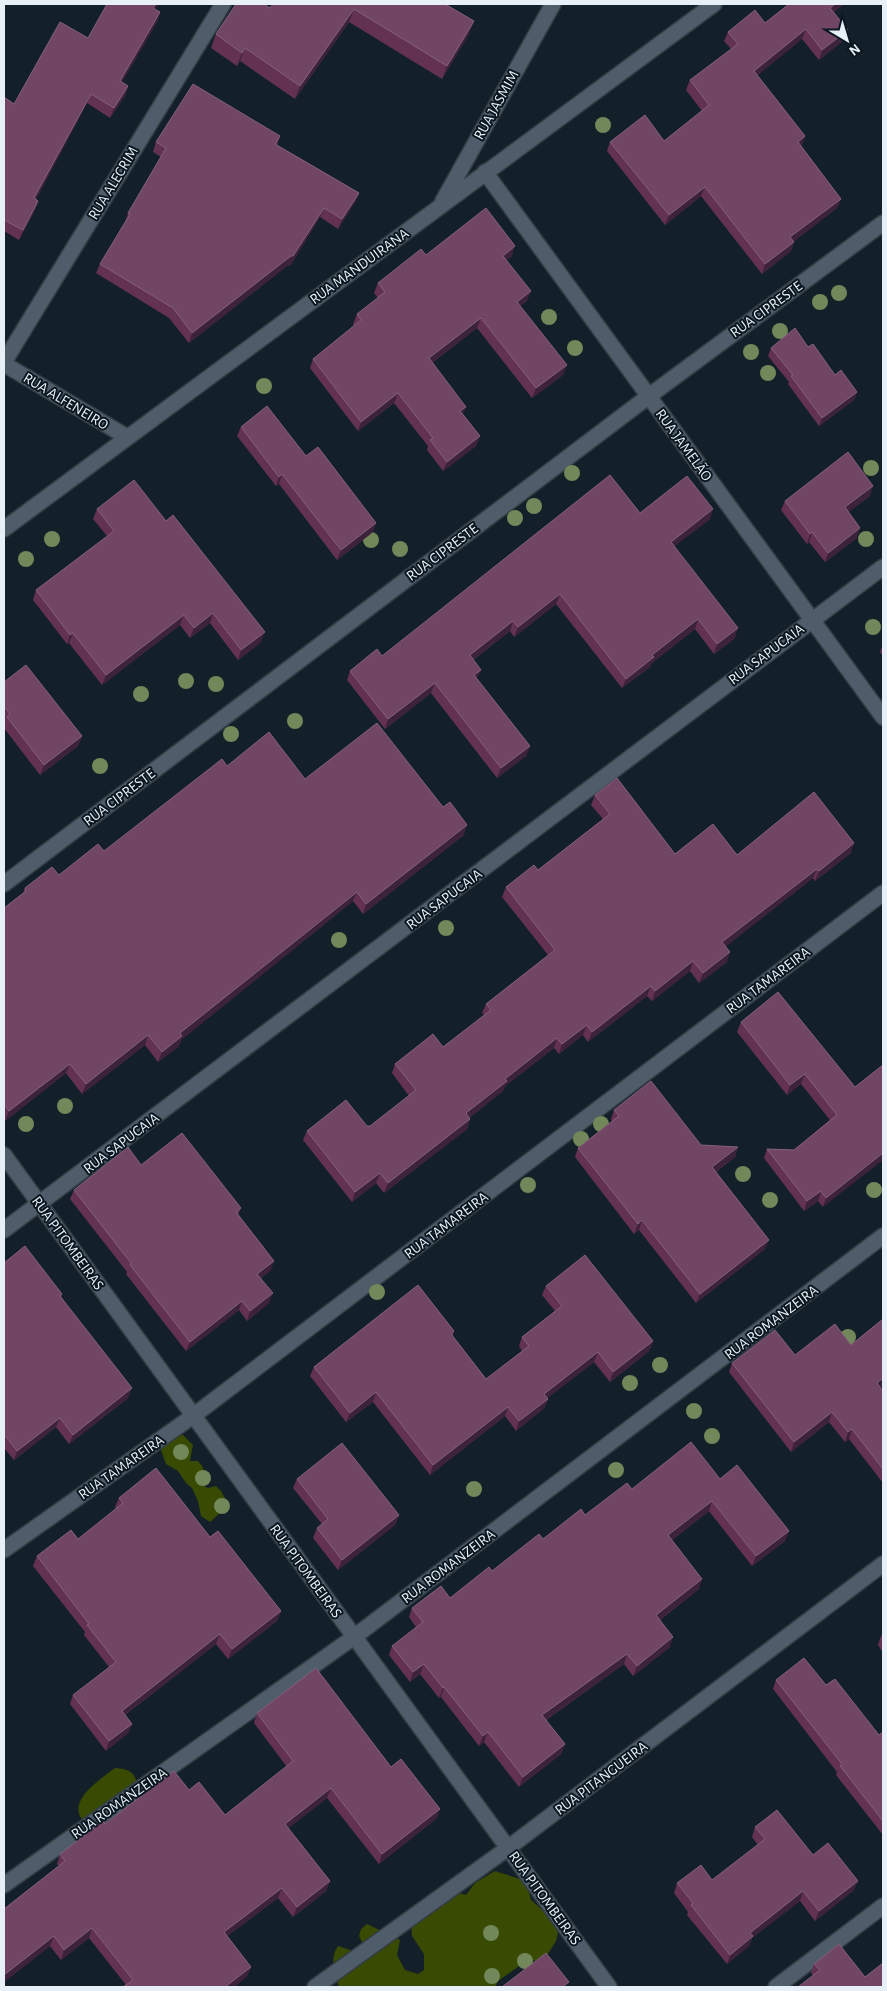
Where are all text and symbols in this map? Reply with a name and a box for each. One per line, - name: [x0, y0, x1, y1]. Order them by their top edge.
- north arrow: [822, 15, 872, 65]
- text: N: [846, 41, 863, 58]
- street label: RUA JASMIM: [471, 68, 522, 142]
- street label: RUA ALECRIM: [86, 144, 141, 222]
- street label: RUA MANDUIRANA: [307, 225, 412, 307]
- street label: RUA CIPRESTE: [728, 278, 805, 340]
- street label: RUA ALFENEIRO: [21, 370, 111, 433]
- street label: RUA JAMELÃO: [653, 406, 715, 484]
- street label: RUA CIPRESTE: [404, 521, 481, 584]
- street label: RUA SAPUCAIA: [726, 621, 807, 688]
- street label: RUA CIPRESTE: [81, 766, 158, 829]
- street label: RUA SAPUCAIA: [404, 866, 485, 933]
- street label: RUA TAMAREIRA: [724, 944, 813, 1017]
- street label: RUA SAPUCAIA: [81, 1110, 162, 1177]
- street label: RUA TAMAREIRA: [402, 1189, 491, 1262]
- street label: RUA PITOMBEIRAS: [29, 1194, 106, 1293]
- street label: RUA ROMANZEIRA: [722, 1282, 821, 1362]
- street label: RUA TAMAREIRA: [76, 1432, 167, 1502]
- street label: RUA PITOMBEIRAS: [267, 1522, 344, 1621]
- street label: RUA ROMANZEIRA: [399, 1526, 498, 1606]
- street label: RUA PITANGUEIRA: [552, 1739, 651, 1818]
- street label: RUA ROMANZEIRA: [69, 1765, 170, 1842]
- street label: RUA PITOMBEIRAS: [506, 1849, 583, 1948]

